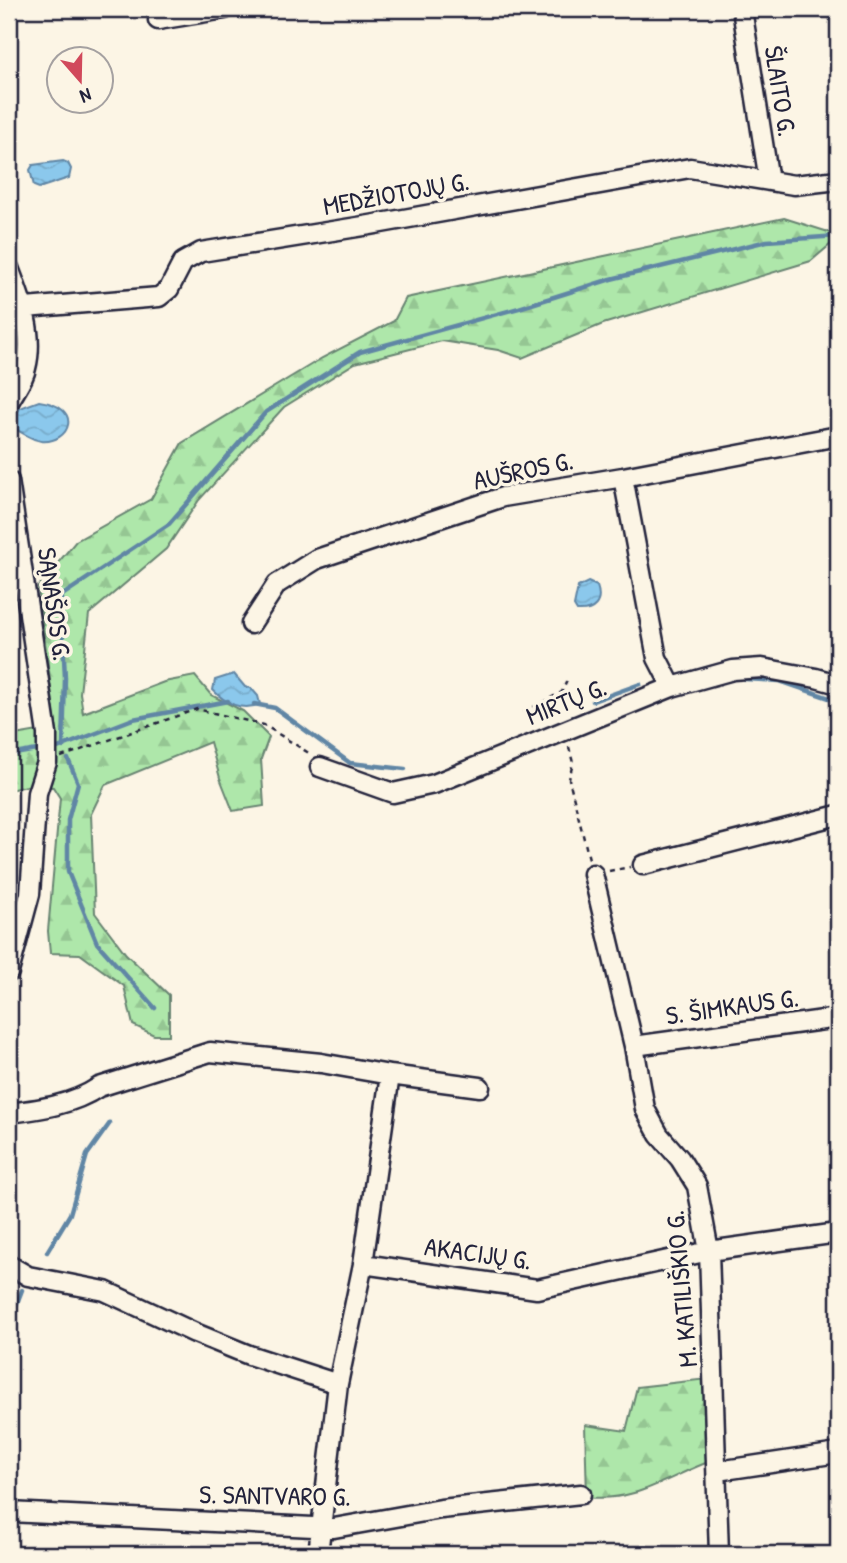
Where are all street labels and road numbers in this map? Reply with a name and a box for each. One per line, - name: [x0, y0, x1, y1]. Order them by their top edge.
- street label: ŠLAITO G.: [757, 43, 805, 139]
- street label: MEDŽIOTOJŲ G.: [320, 163, 472, 223]
- street label: AUŠROS G.: [470, 442, 576, 498]
- street label: SĄNAŠOS G.: [30, 545, 80, 663]
- street label: MIRTŲ G.: [521, 669, 611, 733]
- street label: S. ŠIMKAUS G.: [663, 979, 801, 1033]
- street label: M. KATILIŠKIO G.: [657, 1209, 705, 1369]
- street label: AKACIJŲ G.: [422, 1228, 534, 1278]
- street label: S. SANTVARO G.: [199, 1476, 351, 1514]

